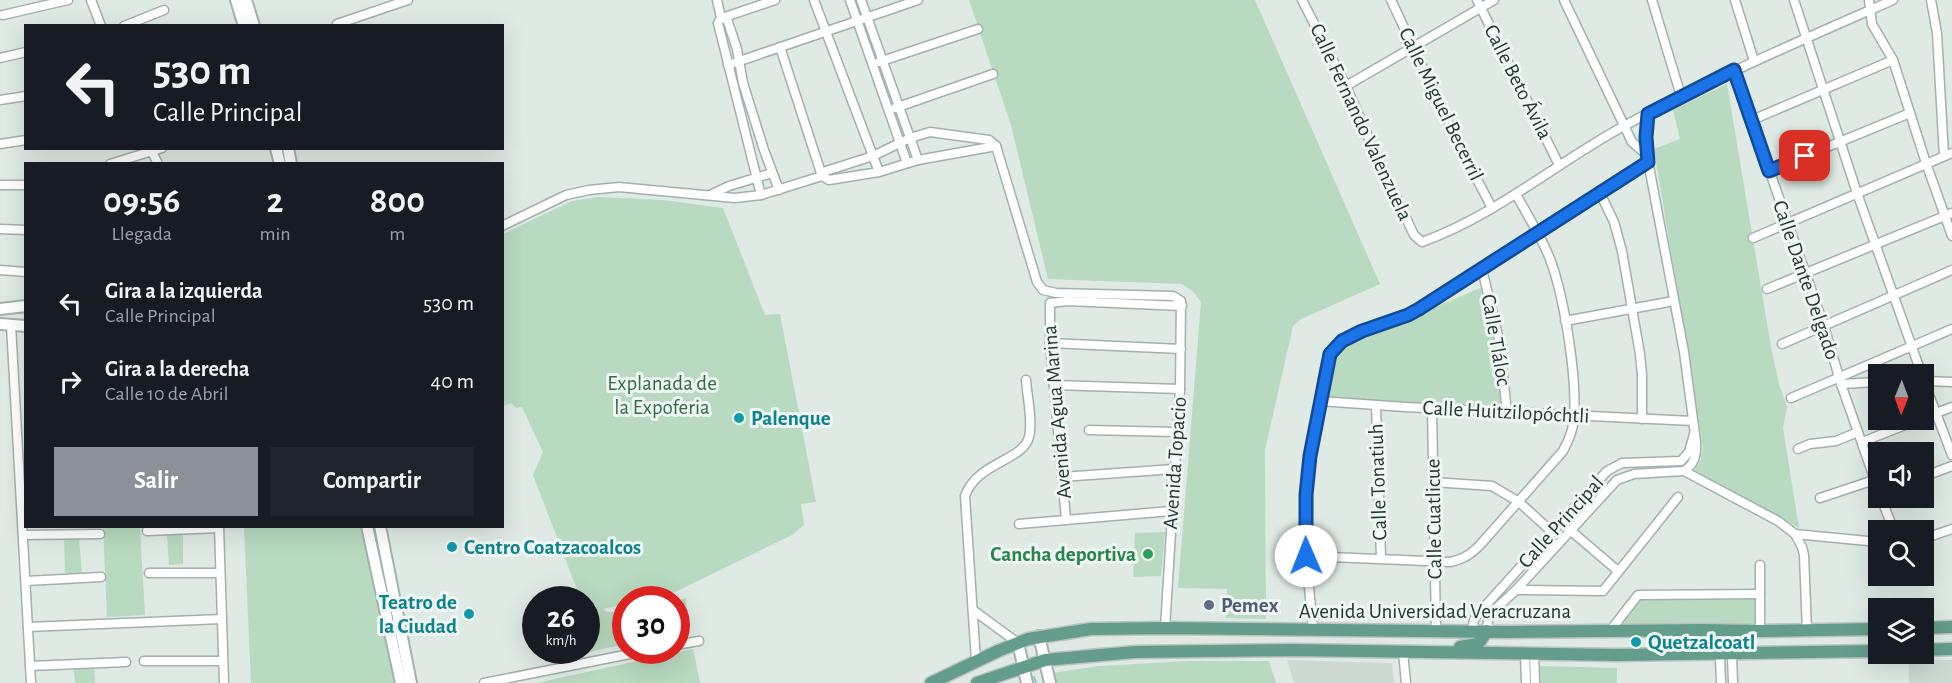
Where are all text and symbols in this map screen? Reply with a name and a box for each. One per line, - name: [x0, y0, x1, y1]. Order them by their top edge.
- street label: Calle Fernando Valenzuela: [1306, 20, 1416, 224]
- street label: Calle Beto Ávila: [1480, 20, 1558, 143]
- street label: Calle Miguel Becerril: [1395, 24, 1487, 184]
- icon: left: [54, 48, 132, 126]
- text: 530 m: [153, 50, 251, 92]
- text: Calle Principal: [153, 99, 302, 126]
- pin: [1779, 130, 1830, 181]
- icon: arrive: [1788, 139, 1821, 172]
- text: 09:56: [103, 183, 180, 219]
- text: 2: [267, 183, 283, 219]
- text: 800: [370, 183, 425, 219]
- street label: Calle Dante Delgado: [1769, 198, 1843, 362]
- text: Llegada: [111, 224, 172, 244]
- text: min: [259, 224, 291, 244]
- text: m: [389, 224, 405, 244]
- text: Gira a la izquierda: [105, 280, 263, 302]
- icon: left: [54, 287, 87, 320]
- text: 530 m: [423, 292, 474, 314]
- street label: Calle Tláloc: [1478, 293, 1514, 387]
- text: Calle Principal: [105, 306, 216, 326]
- street label: Avenida Agua Marina: [1039, 324, 1075, 500]
- text: Gira a la derecha: [105, 358, 250, 380]
- north arrow: [1868, 364, 1934, 430]
- map controls: [1868, 364, 1934, 664]
- icon: right: [54, 365, 87, 398]
- text: 40 m: [431, 370, 474, 392]
- park label: Explanada de la Expoferia: [607, 373, 717, 418]
- text: Calle 10 de Abril: [105, 384, 229, 404]
- street label: Avenida Topacio: [1160, 396, 1190, 530]
- street label: Calle Huitzilopóchtli: [1422, 397, 1590, 427]
- place label: Palenque: [751, 408, 831, 429]
- marker: Palenque: [732, 411, 746, 425]
- street label: Calle Tonatiuh: [1365, 423, 1391, 541]
- button: sound: [1868, 442, 1934, 508]
- button: Salir: [54, 447, 258, 516]
- button: Compartir: [270, 447, 474, 516]
- street label: Calle Cuatlicue: [1422, 459, 1446, 579]
- street label: Calle Principal: [1514, 472, 1608, 572]
- button: search: [1868, 520, 1934, 586]
- position arrow: [1274, 524, 1338, 588]
- place label: Centro Coatzacoalcos: [464, 537, 641, 558]
- marker: Centro Coatzacoalcos: [445, 540, 459, 554]
- place label: Cancha deportiva: [990, 544, 1136, 565]
- marker: Cancha deportiva: [1141, 547, 1155, 561]
- speed limit sign: 30: [612, 586, 690, 664]
- place label: Teatro de la Ciudad: [379, 592, 457, 637]
- place label: Pemex: [1221, 595, 1279, 616]
- marker: Pemex: [1202, 598, 1216, 612]
- button: layers: [1868, 598, 1934, 664]
- street label: Avenida Universidad Veracruzana: [1299, 601, 1571, 622]
- text: 26: [547, 603, 575, 633]
- marker: Teatro de la Ciudad: [462, 607, 476, 621]
- place label: Quetzalcoatl: [1648, 632, 1755, 654]
- text: km/h: [546, 633, 576, 648]
- marker: Quetzalcoatl: [1629, 635, 1643, 649]

